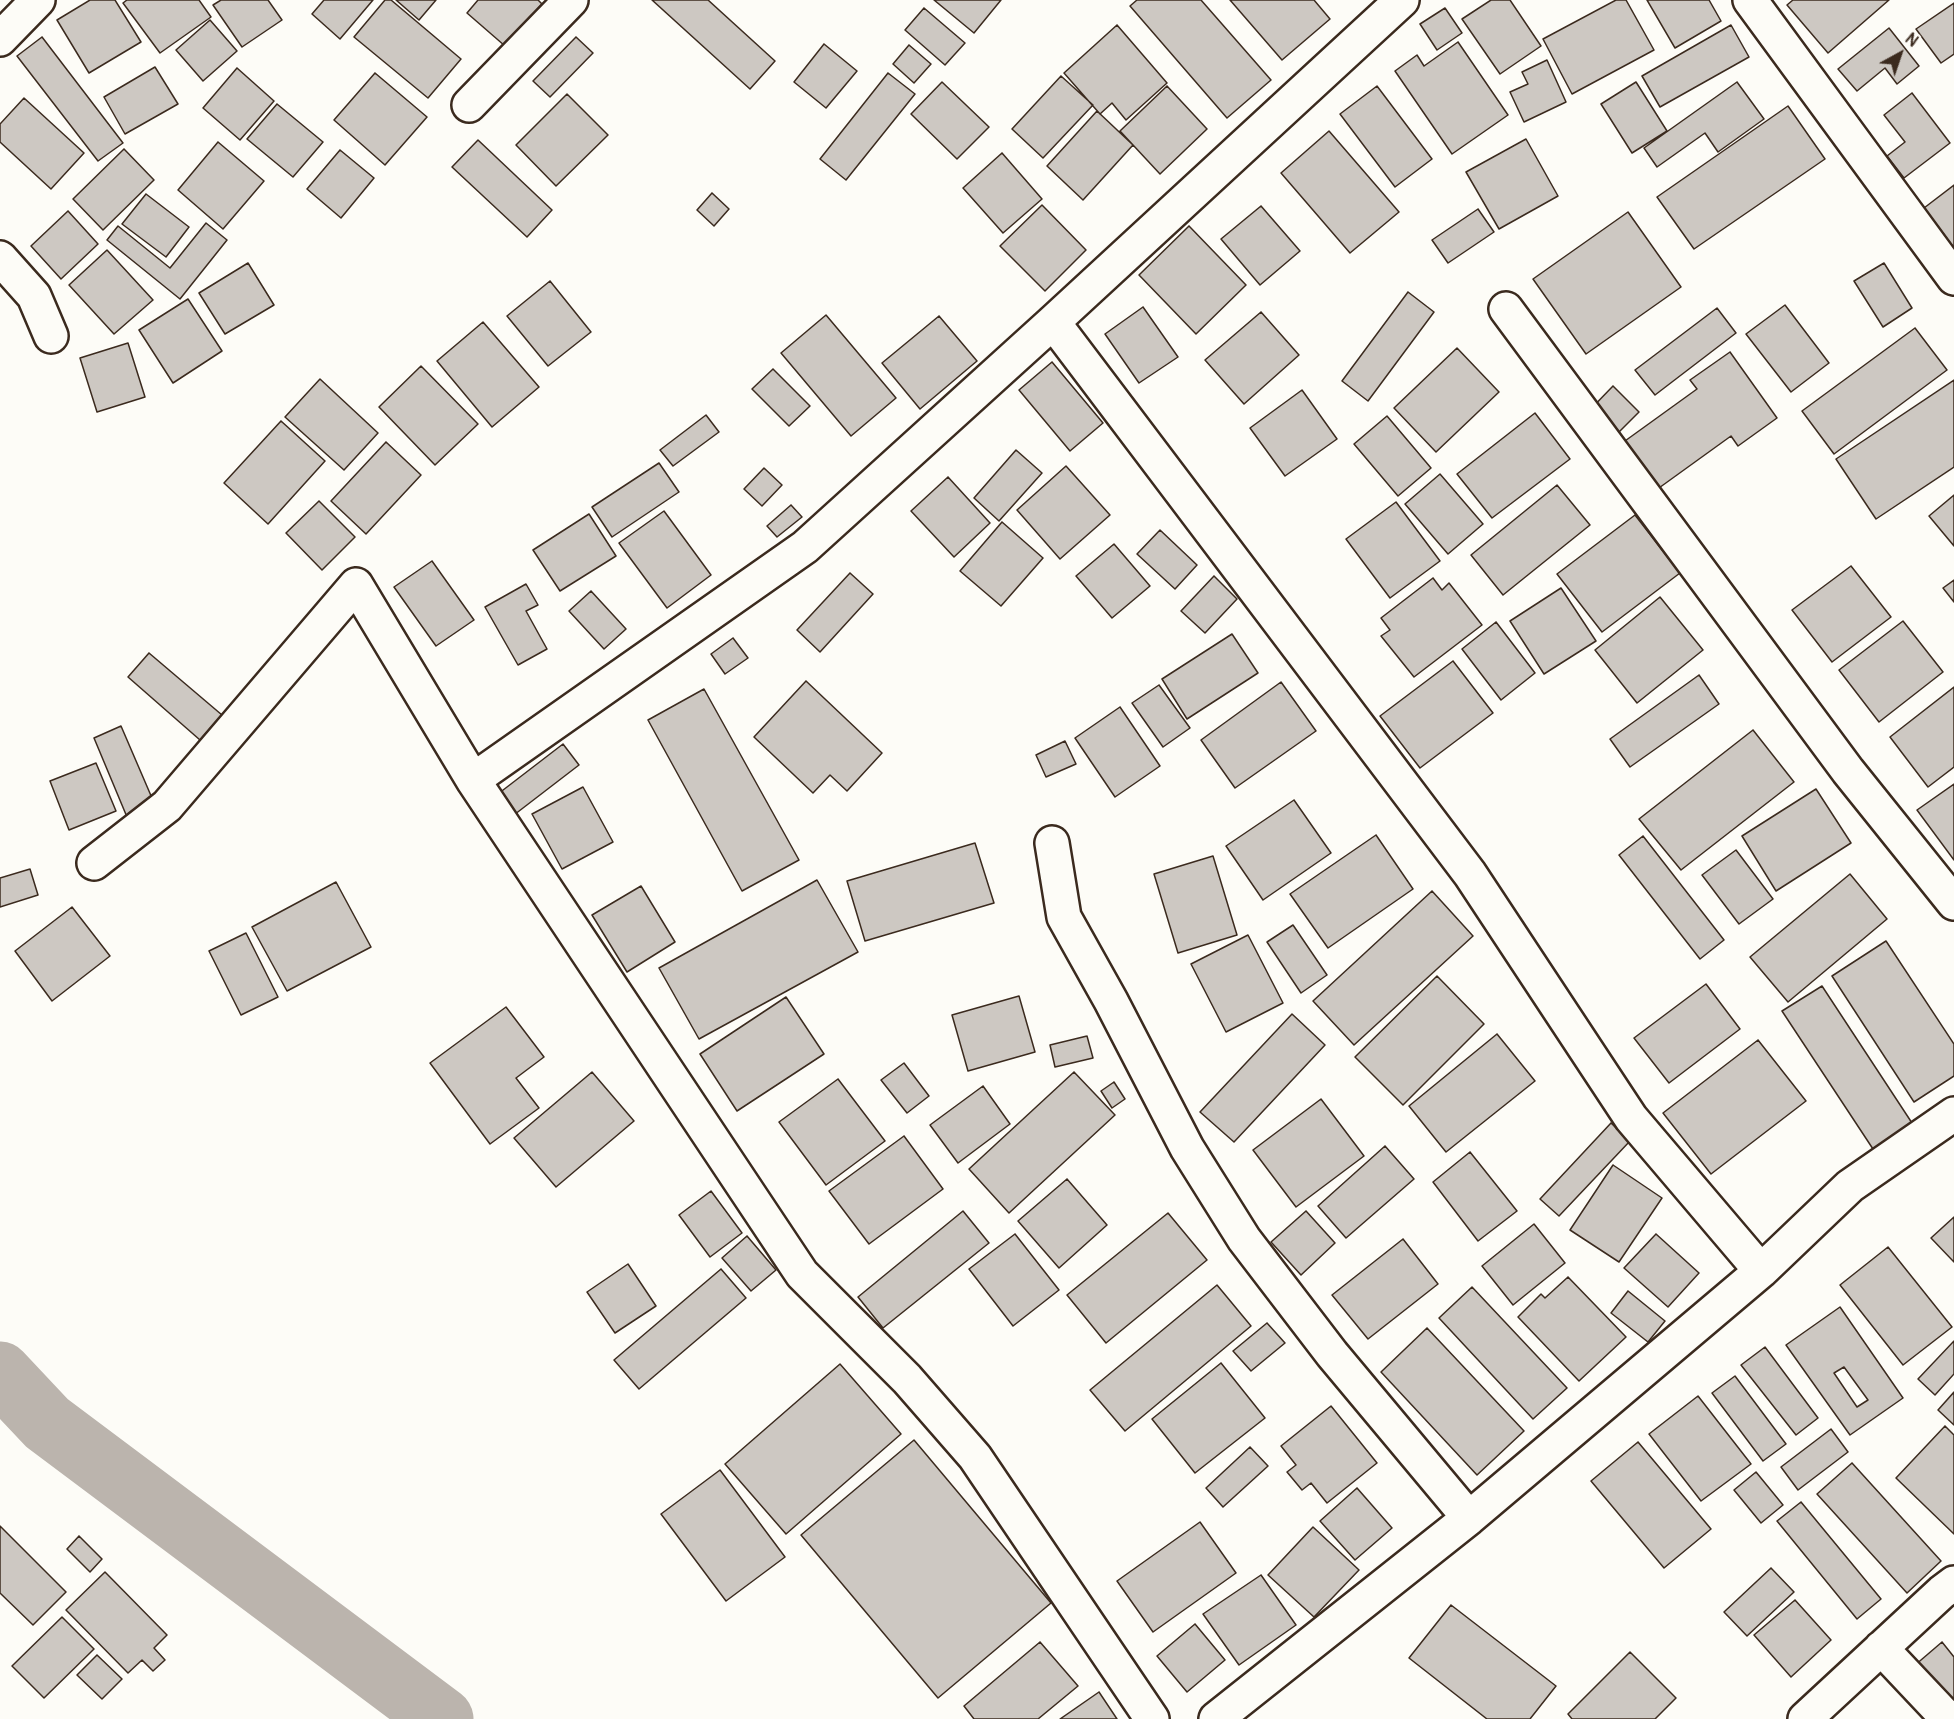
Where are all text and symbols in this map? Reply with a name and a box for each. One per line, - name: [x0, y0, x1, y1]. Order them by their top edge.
- north arrow: [1870, 24, 1930, 84]
- text: N: [1901, 29, 1922, 51]

